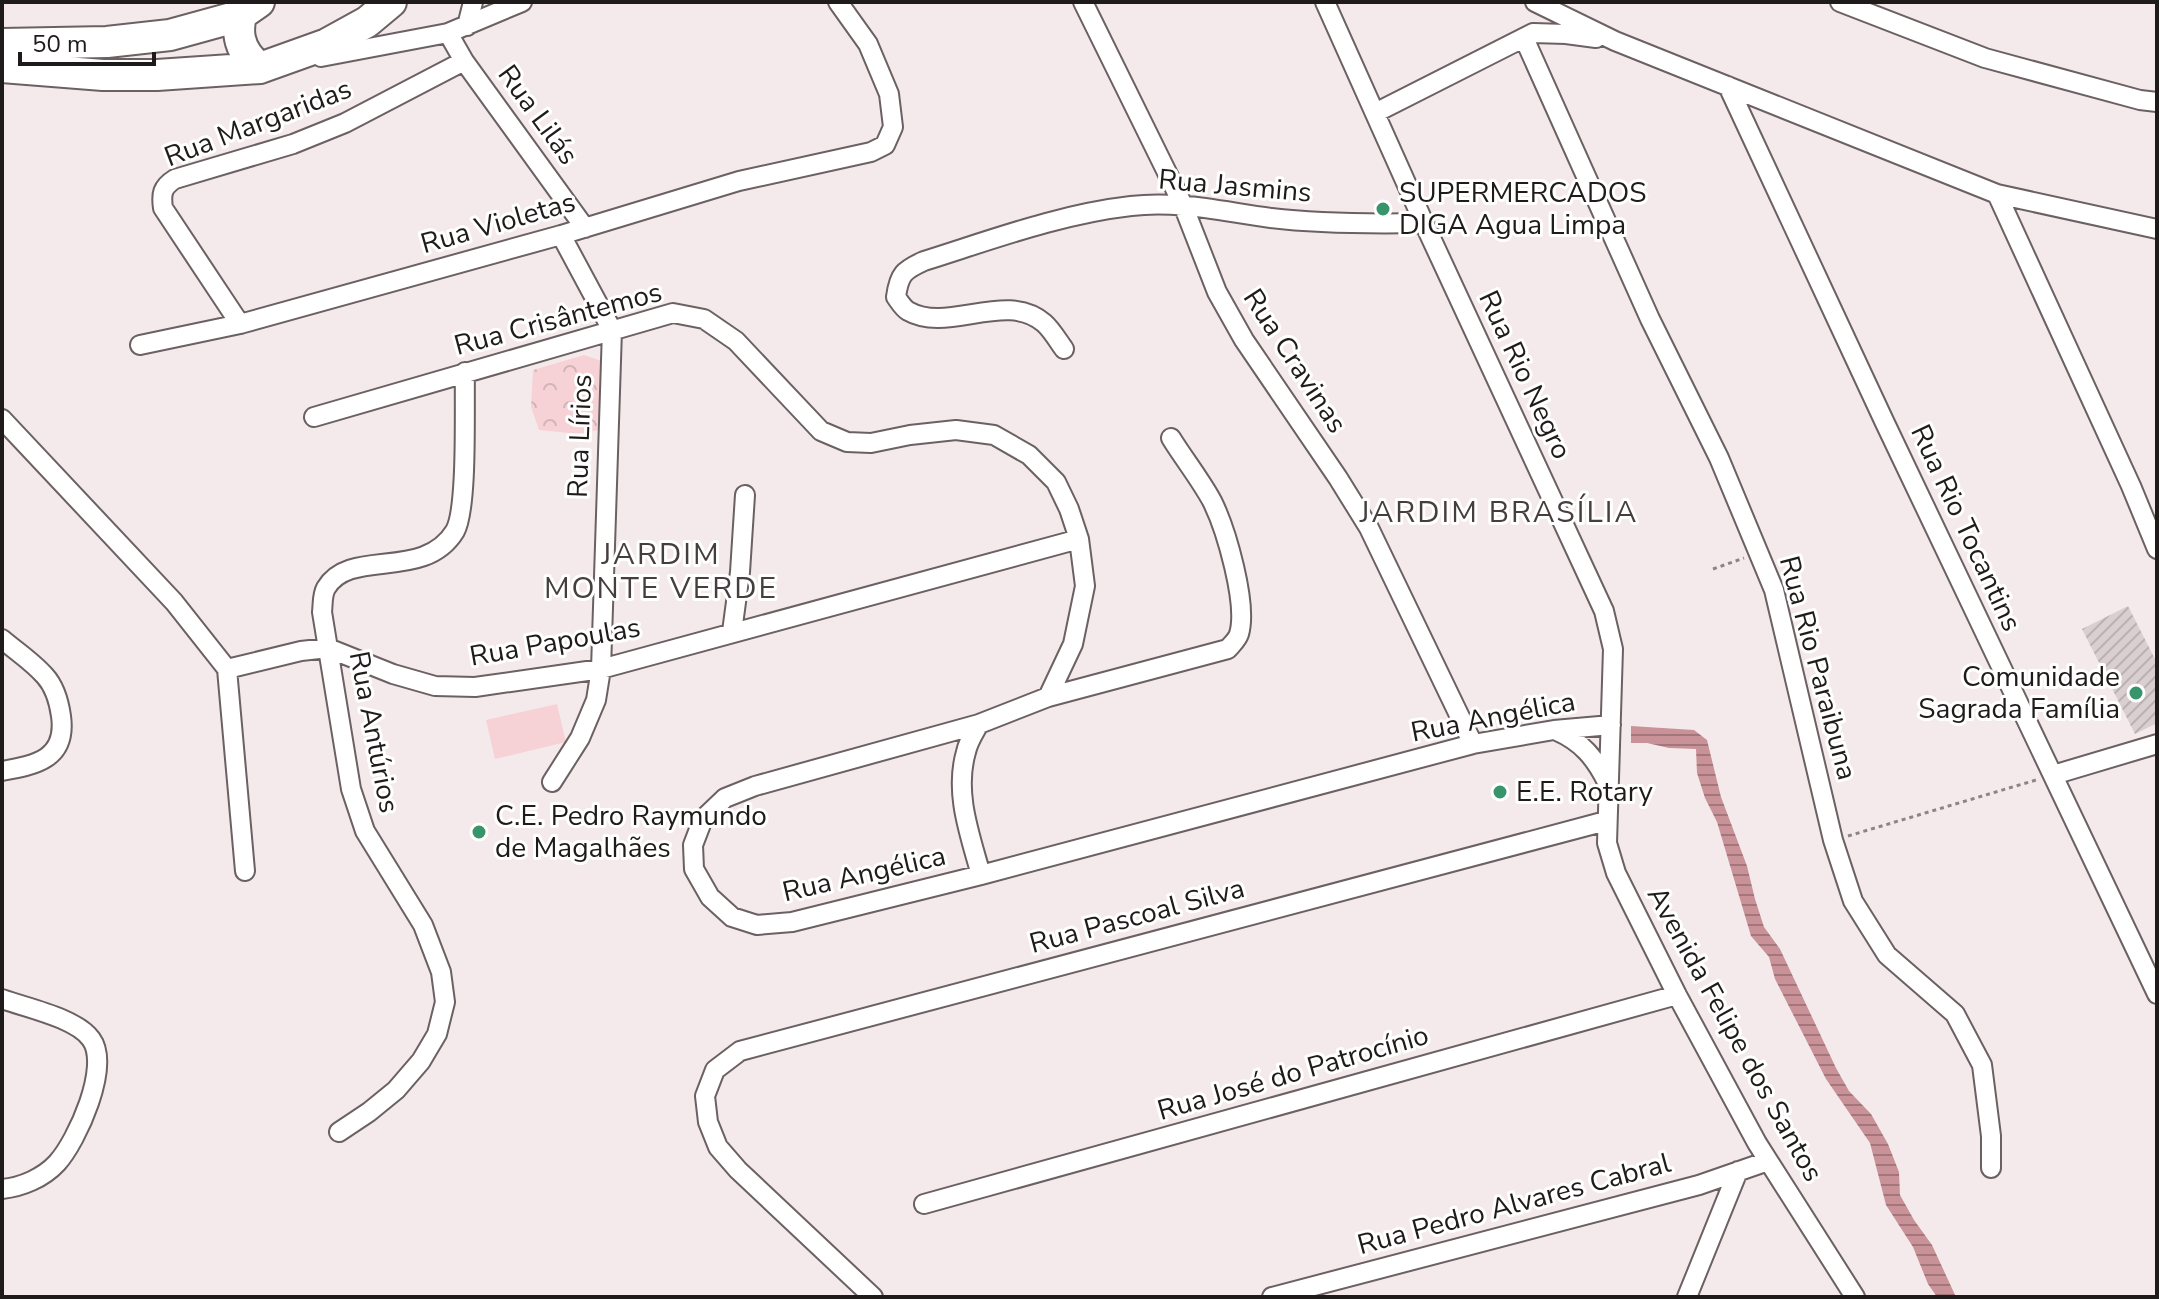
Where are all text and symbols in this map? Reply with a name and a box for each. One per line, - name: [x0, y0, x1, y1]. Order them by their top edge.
- scale bar: [20, 16, 154, 66]
- text: 50 m: [32, 28, 88, 60]
- street label: Rua Lilás: [489, 57, 587, 173]
- street label: Rua Margaridas: [159, 70, 357, 176]
- street label: Rua Jasmins: [1157, 160, 1313, 212]
- place label: SUPERMERCADOS DIGA Agua Limpa: [1399, 174, 1646, 244]
- street label: Rua Violetas: [416, 183, 580, 263]
- marker: SUPERMERCADOS DIGA Agua Limpa: [1374, 200, 1392, 218]
- street label: Rua Crisântemos: [450, 273, 666, 365]
- street label: Rua Cravinas: [1234, 281, 1356, 441]
- street label: Rua Rio Negro: [1469, 285, 1581, 465]
- street label: Rua Lírios: [559, 374, 601, 498]
- street label: Rua Rio Tocantins: [1901, 418, 2031, 638]
- district label: JARDIM BRASÍLIA: [1359, 492, 1638, 533]
- district label: JARDIM MONTE VERDE: [544, 534, 778, 609]
- street label: Rua Rio Paraibuna: [1770, 552, 1866, 784]
- street label: Rua Papoulas: [467, 608, 643, 676]
- street label: Rua Antúrios: [340, 648, 408, 816]
- place label: Comunidade Sagrada Família: [1918, 658, 2120, 728]
- street label: Rua Angélica: [1408, 682, 1578, 752]
- marker: Comunidade Sagrada Família: [2127, 684, 2145, 702]
- place label: E.E. Rotary: [1516, 773, 1654, 811]
- marker: E.E. Rotary: [1491, 783, 1509, 801]
- place label: C.E. Pedro Raymundo de Magalhães: [495, 797, 767, 867]
- marker: C.E. Pedro Raymundo de Magalhães: [470, 823, 488, 841]
- street label: Rua Angélica: [779, 837, 949, 911]
- street label: Rua Pascoal Silva: [1025, 869, 1249, 963]
- street label: Avenida Felipe dos Santos: [1638, 880, 1832, 1188]
- street label: Rua José do Patrocínio: [1153, 1016, 1433, 1130]
- street label: Rua Pedro Alvares Cabral: [1353, 1144, 1675, 1264]

